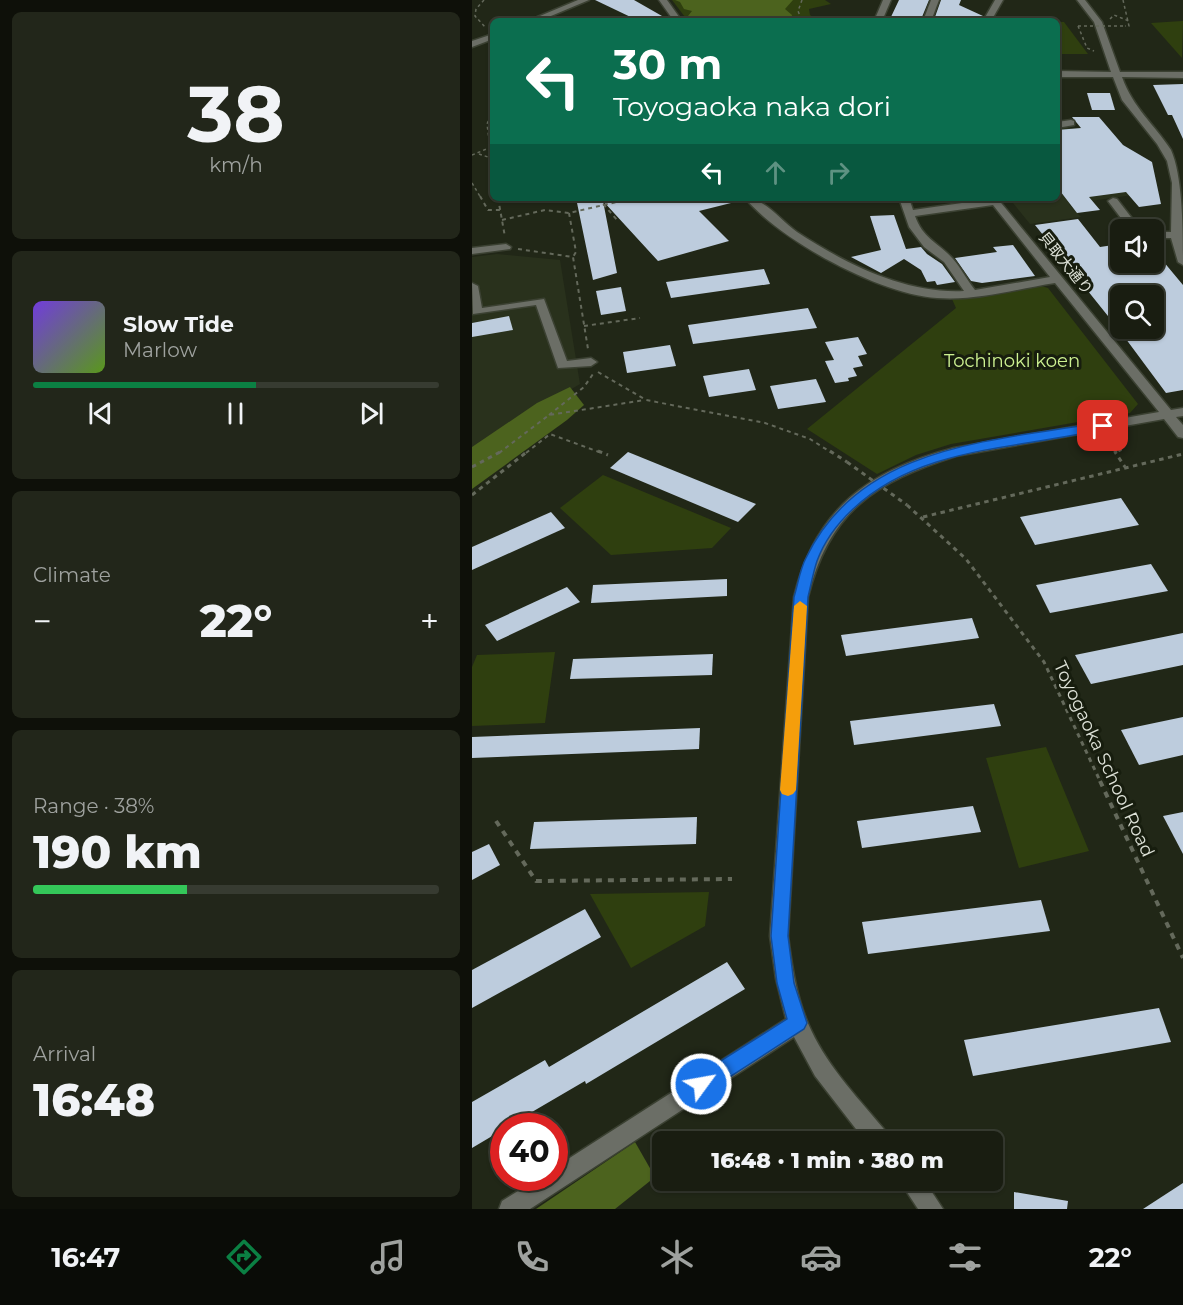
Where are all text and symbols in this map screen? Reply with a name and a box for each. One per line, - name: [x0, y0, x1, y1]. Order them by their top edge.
- text: 30 m: [613, 38, 722, 90]
- icon: left: [514, 42, 592, 120]
- text: 38: [187, 66, 285, 162]
- text: Toyogaoka naka dori: [613, 90, 891, 123]
- text: km/h: [209, 153, 263, 177]
- icon: left: [696, 156, 729, 189]
- icon: ahead: [759, 156, 792, 189]
- icon: right: [822, 156, 855, 189]
- map controls: [1110, 219, 1164, 339]
- button: sound: [1110, 219, 1164, 273]
- street label: 貝取大通り: [1035, 228, 1097, 298]
- button: search: [1110, 285, 1164, 339]
- text: Slow Tide: [123, 311, 234, 338]
- text: Marlow: [123, 338, 197, 362]
- park label: Tochinoki koen: [944, 350, 1080, 372]
- icon: previous: [84, 397, 117, 430]
- icon: pause: [219, 397, 252, 430]
- icon: next: [355, 397, 388, 430]
- pin: [1077, 400, 1128, 451]
- icon: arrive: [1086, 409, 1119, 442]
- text: Climate: [33, 563, 111, 587]
- text: 22°: [200, 593, 272, 648]
- text: −: [33, 601, 52, 641]
- text: +: [420, 601, 439, 641]
- street label: Toyogaoka School Road: [1049, 658, 1159, 860]
- text: Range · 38%: [33, 794, 154, 818]
- text: 190 km: [33, 824, 202, 879]
- text: Arrival: [33, 1042, 96, 1066]
- position arrow: [669, 1052, 733, 1116]
- text: 16:48: [33, 1072, 155, 1127]
- speed limit sign: 40: [490, 1113, 568, 1191]
- text: 16:48 · 1 min · 380 m: [711, 1147, 944, 1174]
- icon: directions: [223, 1236, 265, 1278]
- icon: music: [367, 1236, 409, 1278]
- icon: phone: [511, 1236, 553, 1278]
- icon: climate: [656, 1236, 698, 1278]
- icon: car: [800, 1236, 842, 1278]
- icon: filters: [944, 1236, 986, 1278]
- text: 16:47: [51, 1241, 120, 1274]
- text: 22°: [1089, 1241, 1132, 1274]

